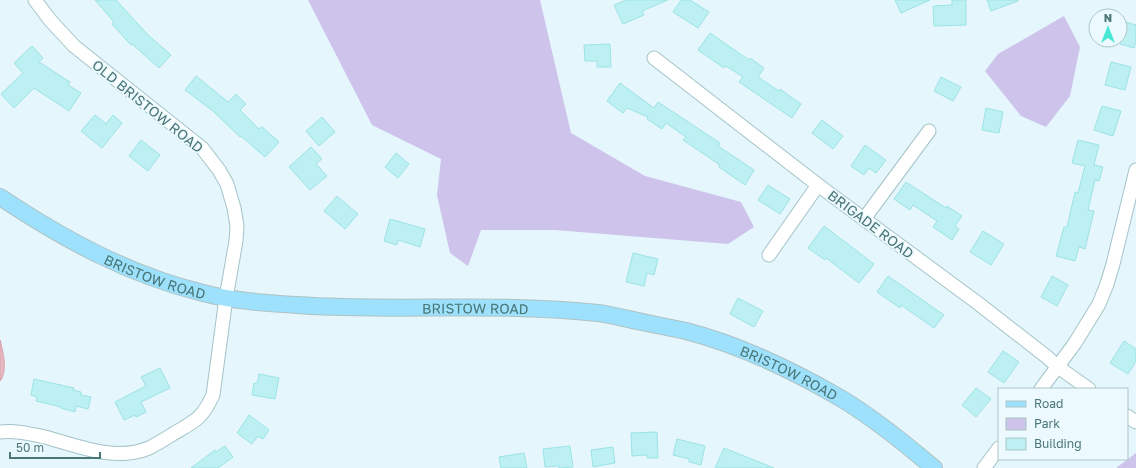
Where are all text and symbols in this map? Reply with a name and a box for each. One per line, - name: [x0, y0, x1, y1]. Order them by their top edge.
- north arrow: [1088, 8, 1128, 48]
- text: N: [1104, 11, 1112, 24]
- street label: OLD BRISTOW ROAD: [89, 56, 207, 156]
- street label: BRIGADE ROAD: [825, 186, 917, 262]
- street label: BRISTOW ROAD: [102, 250, 208, 302]
- street label: BRISTOW ROAD: [422, 299, 529, 317]
- street label: BRISTOW ROAD: [738, 341, 841, 403]
- legend: [998, 388, 1128, 460]
- text: Road: [1034, 396, 1063, 411]
- text: Park: [1034, 416, 1060, 431]
- scale bar: [10, 434, 100, 460]
- text: Building: [1034, 436, 1082, 451]
- text: 50 m: [16, 440, 44, 455]

